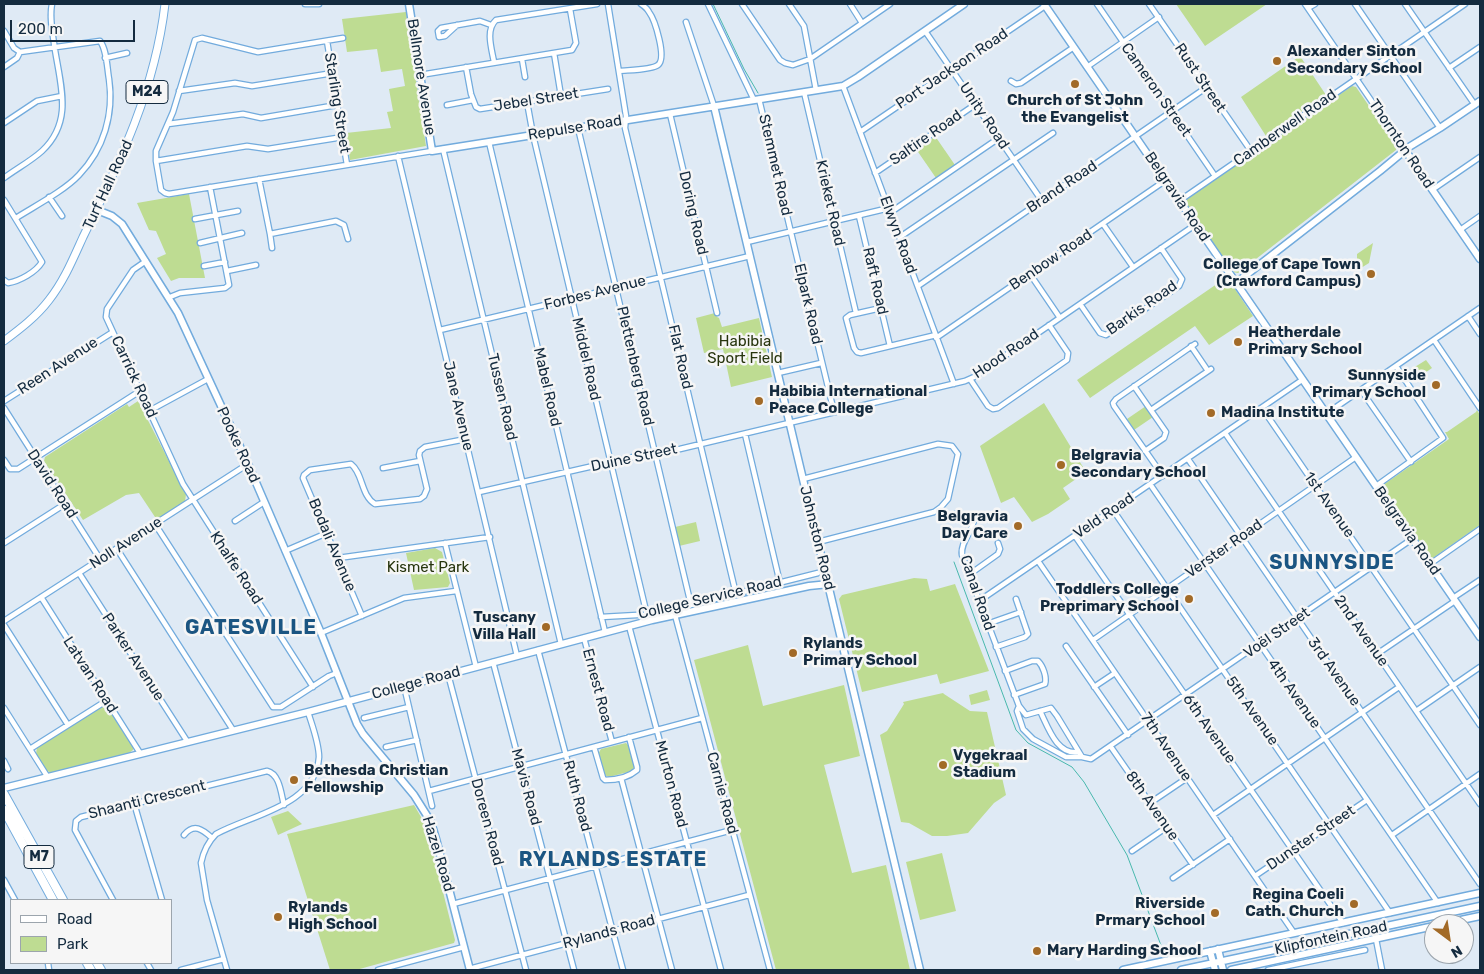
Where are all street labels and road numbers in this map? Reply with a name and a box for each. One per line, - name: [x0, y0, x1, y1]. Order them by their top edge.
- street label: Bellmore Avenue: [403, 17, 439, 137]
- street label: Port Jackson Road: [892, 25, 1012, 113]
- street label: Cameron Street: [1117, 40, 1195, 140]
- street label: Rust Street: [1170, 40, 1230, 116]
- street label: Starling Street: [320, 51, 354, 155]
- street label: Unity Road: [955, 79, 1013, 153]
- road number: M24: [126, 80, 168, 104]
- street label: Jebel Street: [492, 84, 580, 116]
- street label: Camberwell Road: [1230, 86, 1340, 170]
- street label: Thornton Road: [1365, 96, 1437, 192]
- street label: Saltire Road: [886, 107, 966, 169]
- street label: Repulse Road: [527, 112, 623, 144]
- street label: Stemmet Road: [755, 112, 795, 218]
- street label: Turf Hall Road: [79, 137, 137, 233]
- street label: Belgravia Road: [1140, 149, 1214, 245]
- street label: Brand Road: [1023, 157, 1101, 217]
- street label: Krieket Road: [811, 158, 849, 248]
- street label: Doring Road: [675, 169, 711, 257]
- street label: Elwyn Road: [876, 194, 920, 276]
- street label: Benbow Road: [1006, 226, 1096, 294]
- street label: Raft Road: [858, 245, 892, 317]
- street label: Elpark Road: [790, 262, 826, 346]
- street label: Forbes Avenue: [542, 272, 648, 314]
- street label: Barkis Road: [1103, 277, 1181, 339]
- street label: Plettenberg Road: [613, 305, 657, 427]
- street label: Middel Road: [568, 316, 604, 402]
- street label: Flat Road: [664, 323, 696, 391]
- street label: Hood Road: [969, 325, 1043, 383]
- street label: Reen Avenue: [15, 333, 101, 399]
- street label: Carrick Road: [107, 333, 161, 421]
- street label: Mabel Road: [529, 346, 565, 428]
- street label: Tussen Road: [483, 352, 521, 442]
- street label: Jane Avenue: [439, 359, 477, 453]
- street label: Pooke Road: [213, 404, 263, 486]
- street label: Duine Street: [589, 440, 679, 476]
- street label: David Road: [23, 446, 81, 522]
- street label: 1st Avenue: [1300, 469, 1358, 541]
- street label: Belgravia Road: [1370, 483, 1444, 579]
- street label: Johnston Road: [795, 484, 839, 592]
- street label: Veld Road: [1070, 489, 1138, 543]
- street label: Bodali Avenue: [304, 496, 360, 594]
- street label: Noll Avenue: [86, 513, 166, 573]
- street label: Verster Road: [1182, 516, 1266, 582]
- street label: Khalfe Road: [206, 528, 266, 608]
- street label: Canal Road: [956, 553, 998, 633]
- street label: College Service Road: [637, 573, 783, 623]
- street label: 2nd Avenue: [1330, 592, 1392, 670]
- street label: Voël Street: [1240, 604, 1314, 662]
- street label: Parker Avenue: [98, 610, 168, 704]
- street label: Latvan Road: [59, 634, 121, 716]
- street label: 3rd Avenue: [1304, 634, 1364, 710]
- street label: Ernest Road: [578, 647, 618, 733]
- street label: 4th Avenue: [1264, 656, 1324, 732]
- street label: College Road: [370, 663, 462, 703]
- street label: 5th Avenue: [1222, 673, 1282, 749]
- street label: 6th Avenue: [1179, 691, 1239, 767]
- street label: 7th Avenue: [1136, 709, 1196, 785]
- street label: Murton Road: [651, 738, 691, 830]
- street label: Mavis Road: [507, 747, 545, 827]
- street label: Carnie Road: [702, 750, 742, 836]
- street label: Ruth Road: [559, 758, 595, 834]
- street label: 8th Avenue: [1121, 768, 1183, 844]
- street label: Doreen Road: [467, 776, 507, 868]
- street label: Shaanti Crescent: [86, 777, 208, 823]
- street label: Dunster Street: [1263, 802, 1359, 874]
- street label: Hazel Road: [418, 814, 458, 894]
- road number: M7: [24, 846, 54, 869]
- street label: Rylands Road: [561, 911, 657, 953]
- street label: Klipfontein Road: [1273, 917, 1389, 959]

